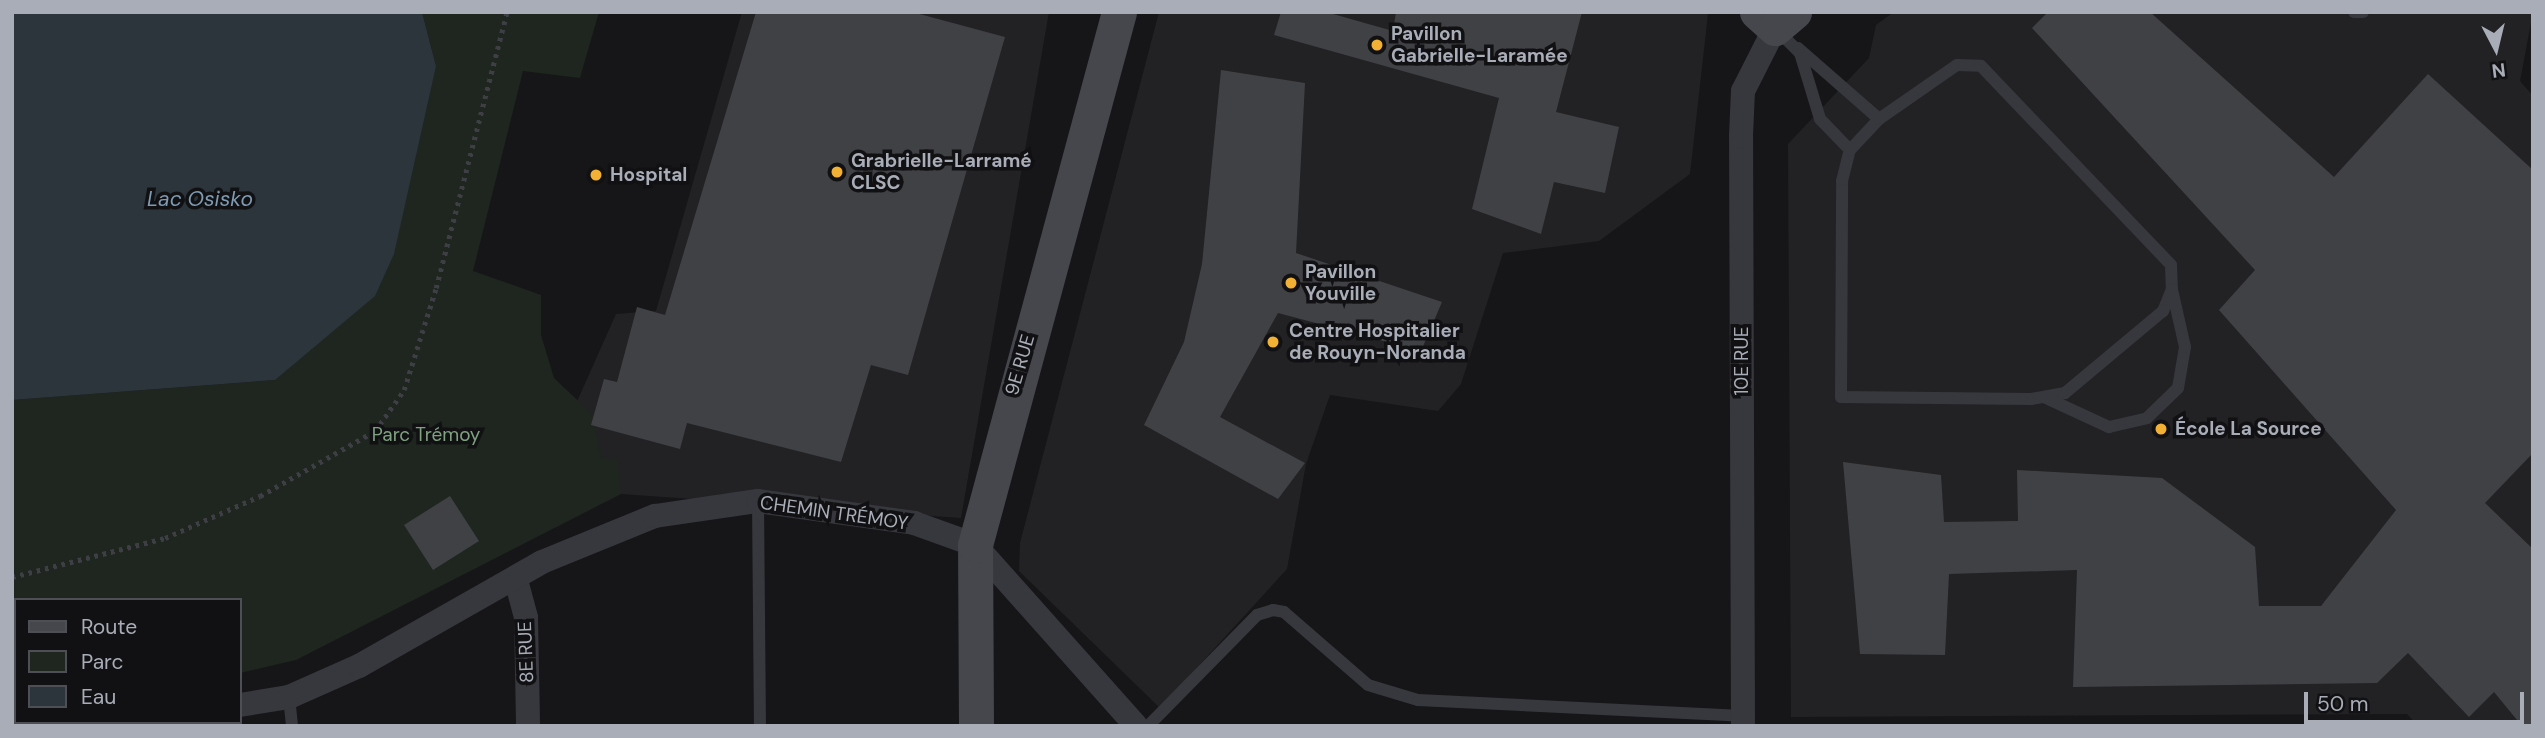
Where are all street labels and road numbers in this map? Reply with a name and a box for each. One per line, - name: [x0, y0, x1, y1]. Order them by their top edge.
- street label: 10E RUE: [1731, 326, 1753, 396]
- street label: 9E RUE: [1000, 332, 1040, 398]
- street label: CHEMIN TRÉMOY: [758, 491, 910, 535]
- street label: 8E RUE: [514, 621, 538, 683]

